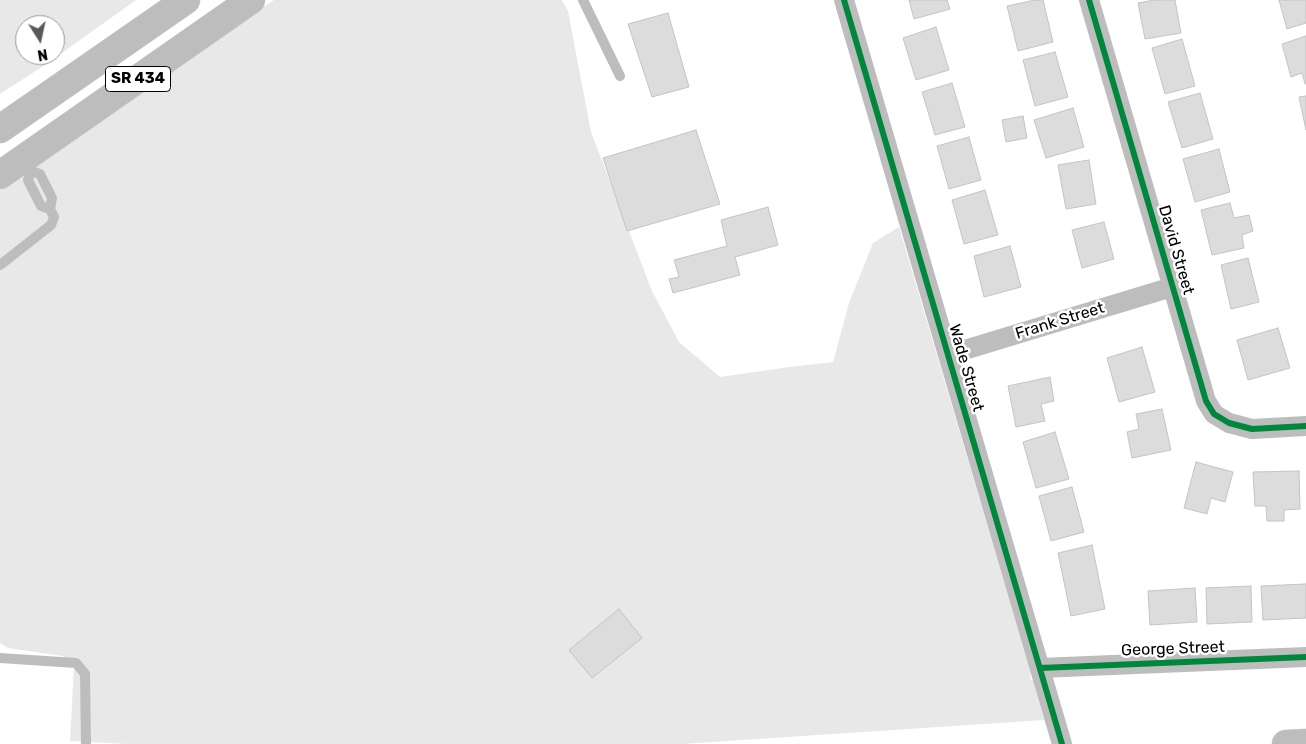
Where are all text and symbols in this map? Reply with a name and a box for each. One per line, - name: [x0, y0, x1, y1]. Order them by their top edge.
- north arrow: [15, 15, 65, 65]
- text: N: [36, 45, 49, 64]
- road number: SR 434: [106, 66, 170, 92]
- street label: David Street: [1154, 203, 1198, 297]
- street label: Frank Street: [1013, 298, 1107, 344]
- street label: Wade Street: [944, 322, 988, 414]
- street label: George Street: [1121, 638, 1225, 660]

